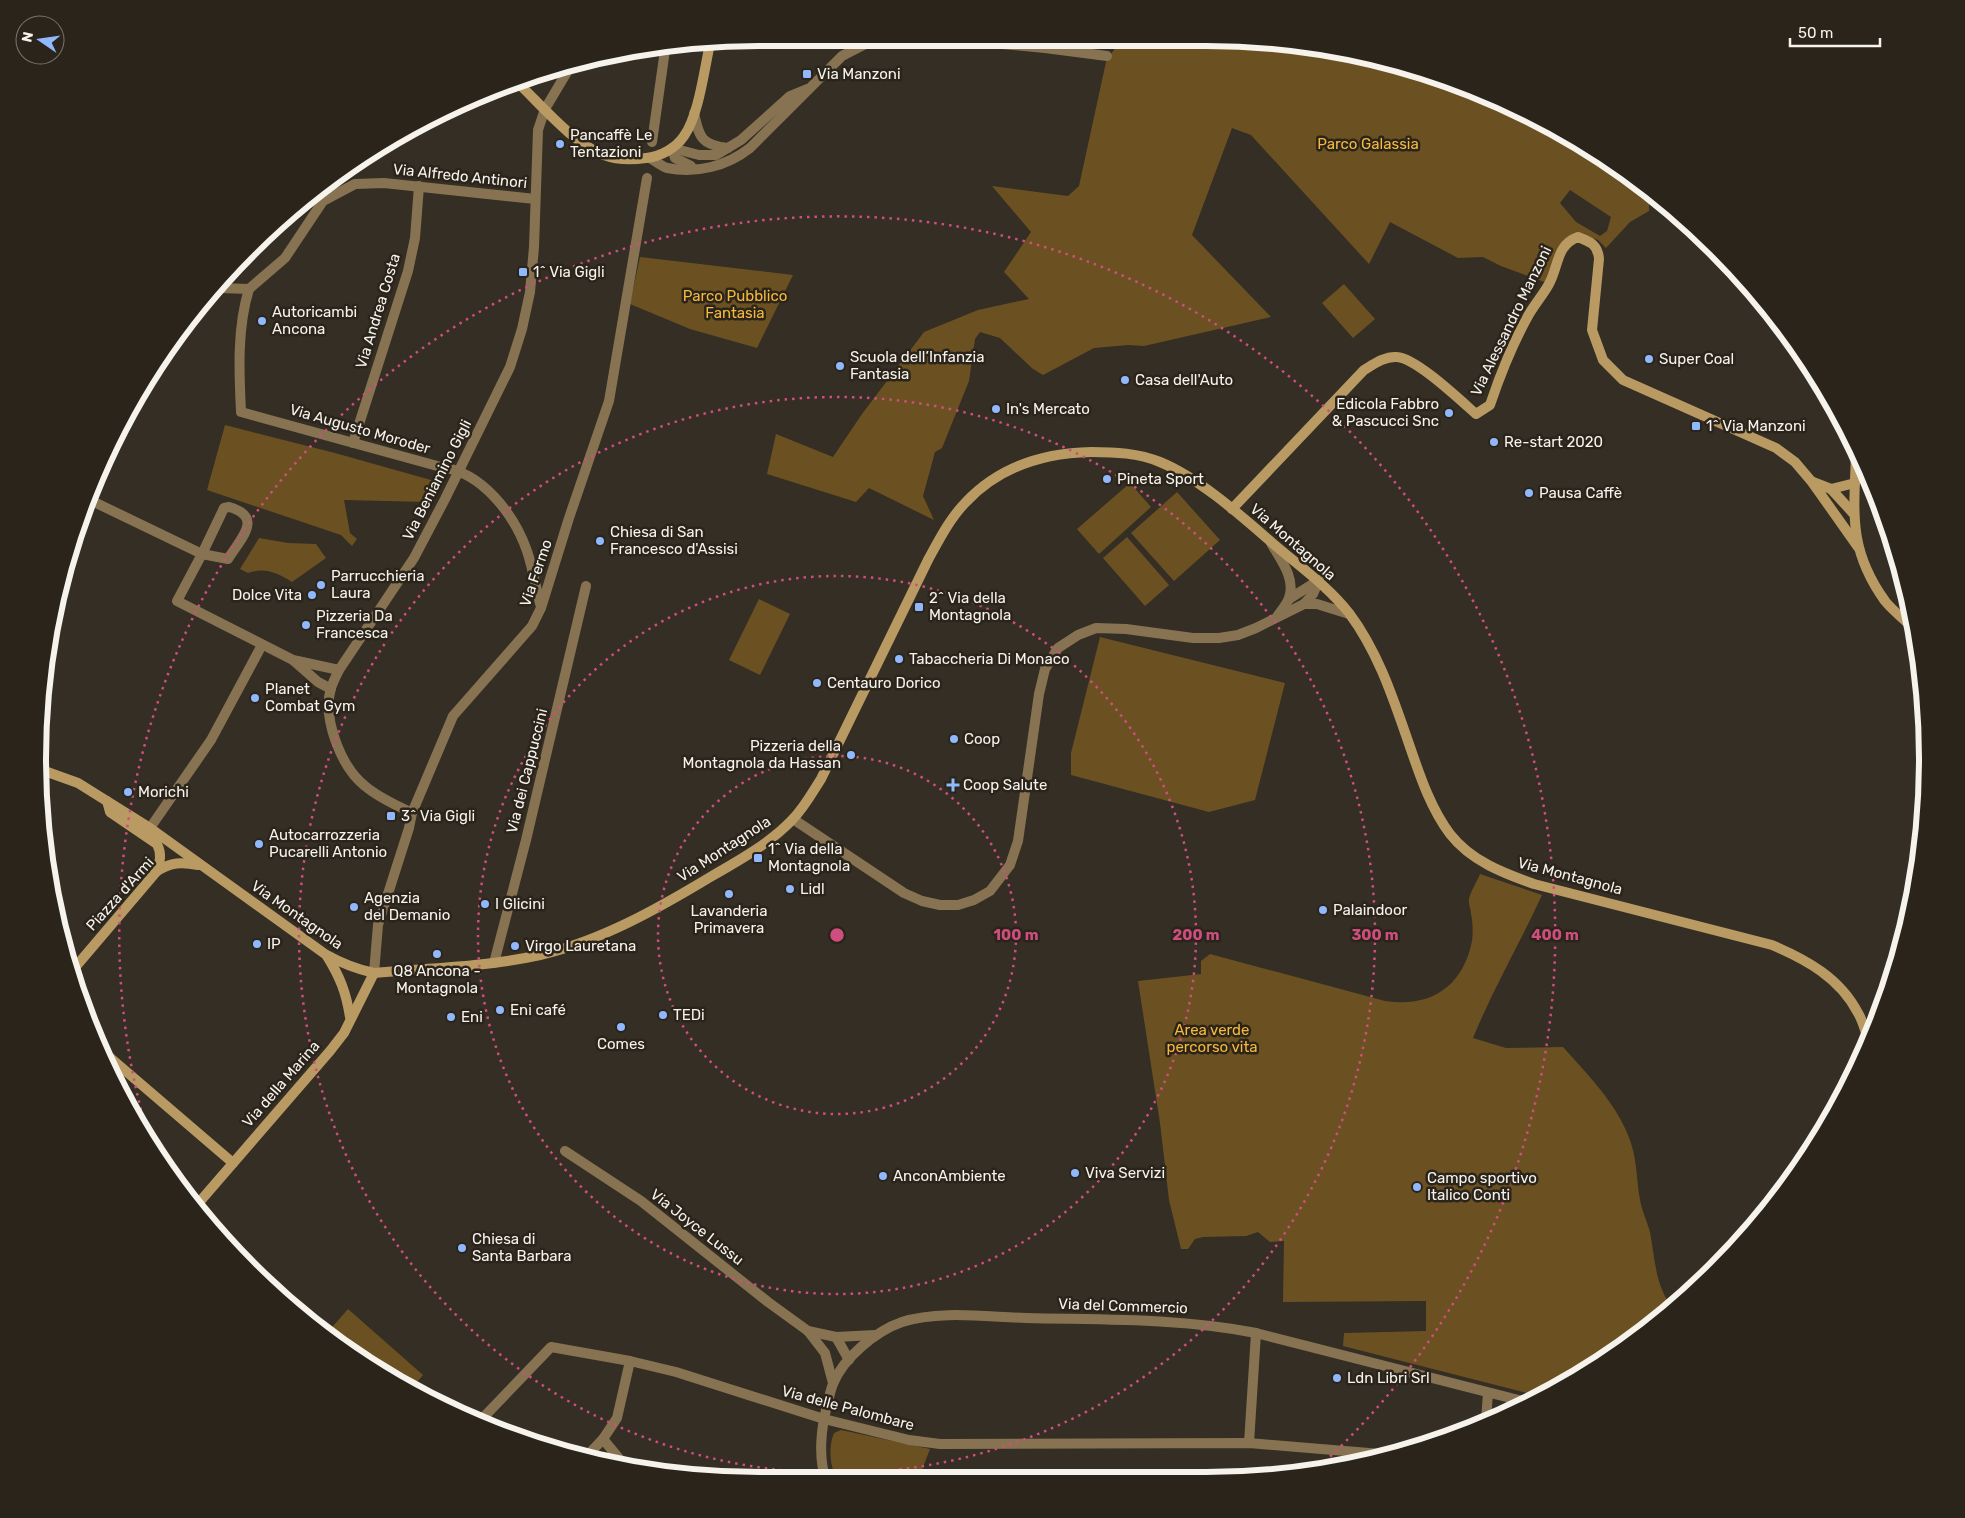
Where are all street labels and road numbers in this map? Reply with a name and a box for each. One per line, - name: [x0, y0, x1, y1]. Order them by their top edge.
- street label: Via Alfredo Antinori: [392, 160, 528, 192]
- street label: Via Alessandro Manzoni: [1467, 243, 1555, 399]
- street label: Via Andrea Costa: [352, 251, 404, 371]
- street label: Via Augusto Moroder: [288, 400, 433, 458]
- street label: Via Beniamino Gigli: [399, 417, 475, 543]
- street label: Via Montagnola: [1246, 500, 1340, 584]
- street label: Via Fermo: [516, 537, 556, 609]
- street label: Via dei Cappuccini: [503, 707, 551, 835]
- street label: Via Montagnola: [674, 812, 774, 886]
- street label: Via Montagnola: [1516, 853, 1624, 899]
- street label: Piazza d'Armi: [82, 854, 158, 934]
- street label: Via Montagnola: [248, 877, 346, 953]
- street label: Via della Marina: [239, 1037, 323, 1131]
- street label: Via Joyce Lussu: [647, 1185, 747, 1269]
- street label: Via del Commercio: [1058, 1295, 1188, 1317]
- street label: Via delle Palombare: [780, 1382, 916, 1434]

